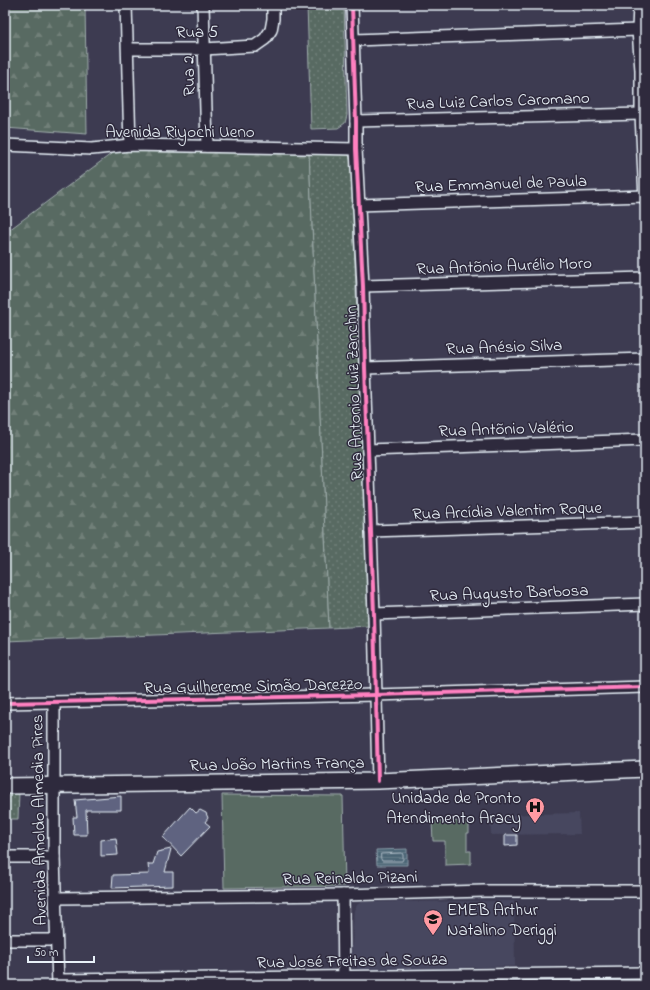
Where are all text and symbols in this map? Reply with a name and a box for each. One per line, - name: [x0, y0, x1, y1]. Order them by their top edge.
- street label: Rua 5: [176, 20, 219, 45]
- street label: Rua 2: [177, 55, 202, 97]
- street label: Rua Luiz Carlos Caromano: [406, 86, 590, 117]
- street label: Avenida Riyochi Ueno: [105, 120, 255, 146]
- street label: Rua Emmanuel de Paula: [415, 169, 588, 200]
- street label: Rua Antõnio Aurélio Moro: [416, 251, 592, 282]
- street label: Rua Antonio Luiz Zanchin: [339, 305, 370, 481]
- street label: Rua Anésio Silva: [445, 333, 563, 362]
- street label: Rua Antõnio Valério: [438, 415, 574, 444]
- street label: Rua Arcídia Valentim Roque: [412, 496, 603, 527]
- street label: Rua Augusto Barbosa: [429, 578, 589, 611]
- street label: Rua Guilhereme Simão Darezzo: [143, 672, 363, 701]
- street label: Avenida Arnoldo Almedia Pires: [25, 714, 54, 926]
- street label: Rua João Martins França: [189, 750, 365, 779]
- place label: Unidade de Pronto Atendimento Aracy: [386, 786, 521, 832]
- hospital icon: Unidade de Pronto Atendimento Aracy: [524, 796, 546, 824]
- street label: Rua Reinaldo Pizani: [282, 865, 418, 892]
- place label: EMEB Arthur Natalino Deriggi: [447, 898, 557, 945]
- school or university icon: EMEB Arthur Natalino Deriggi: [422, 908, 444, 936]
- scale bar: [28, 938, 94, 964]
- text: 50 m: [34, 944, 58, 962]
- street label: Rua José Freitas de Souza: [256, 947, 448, 976]

